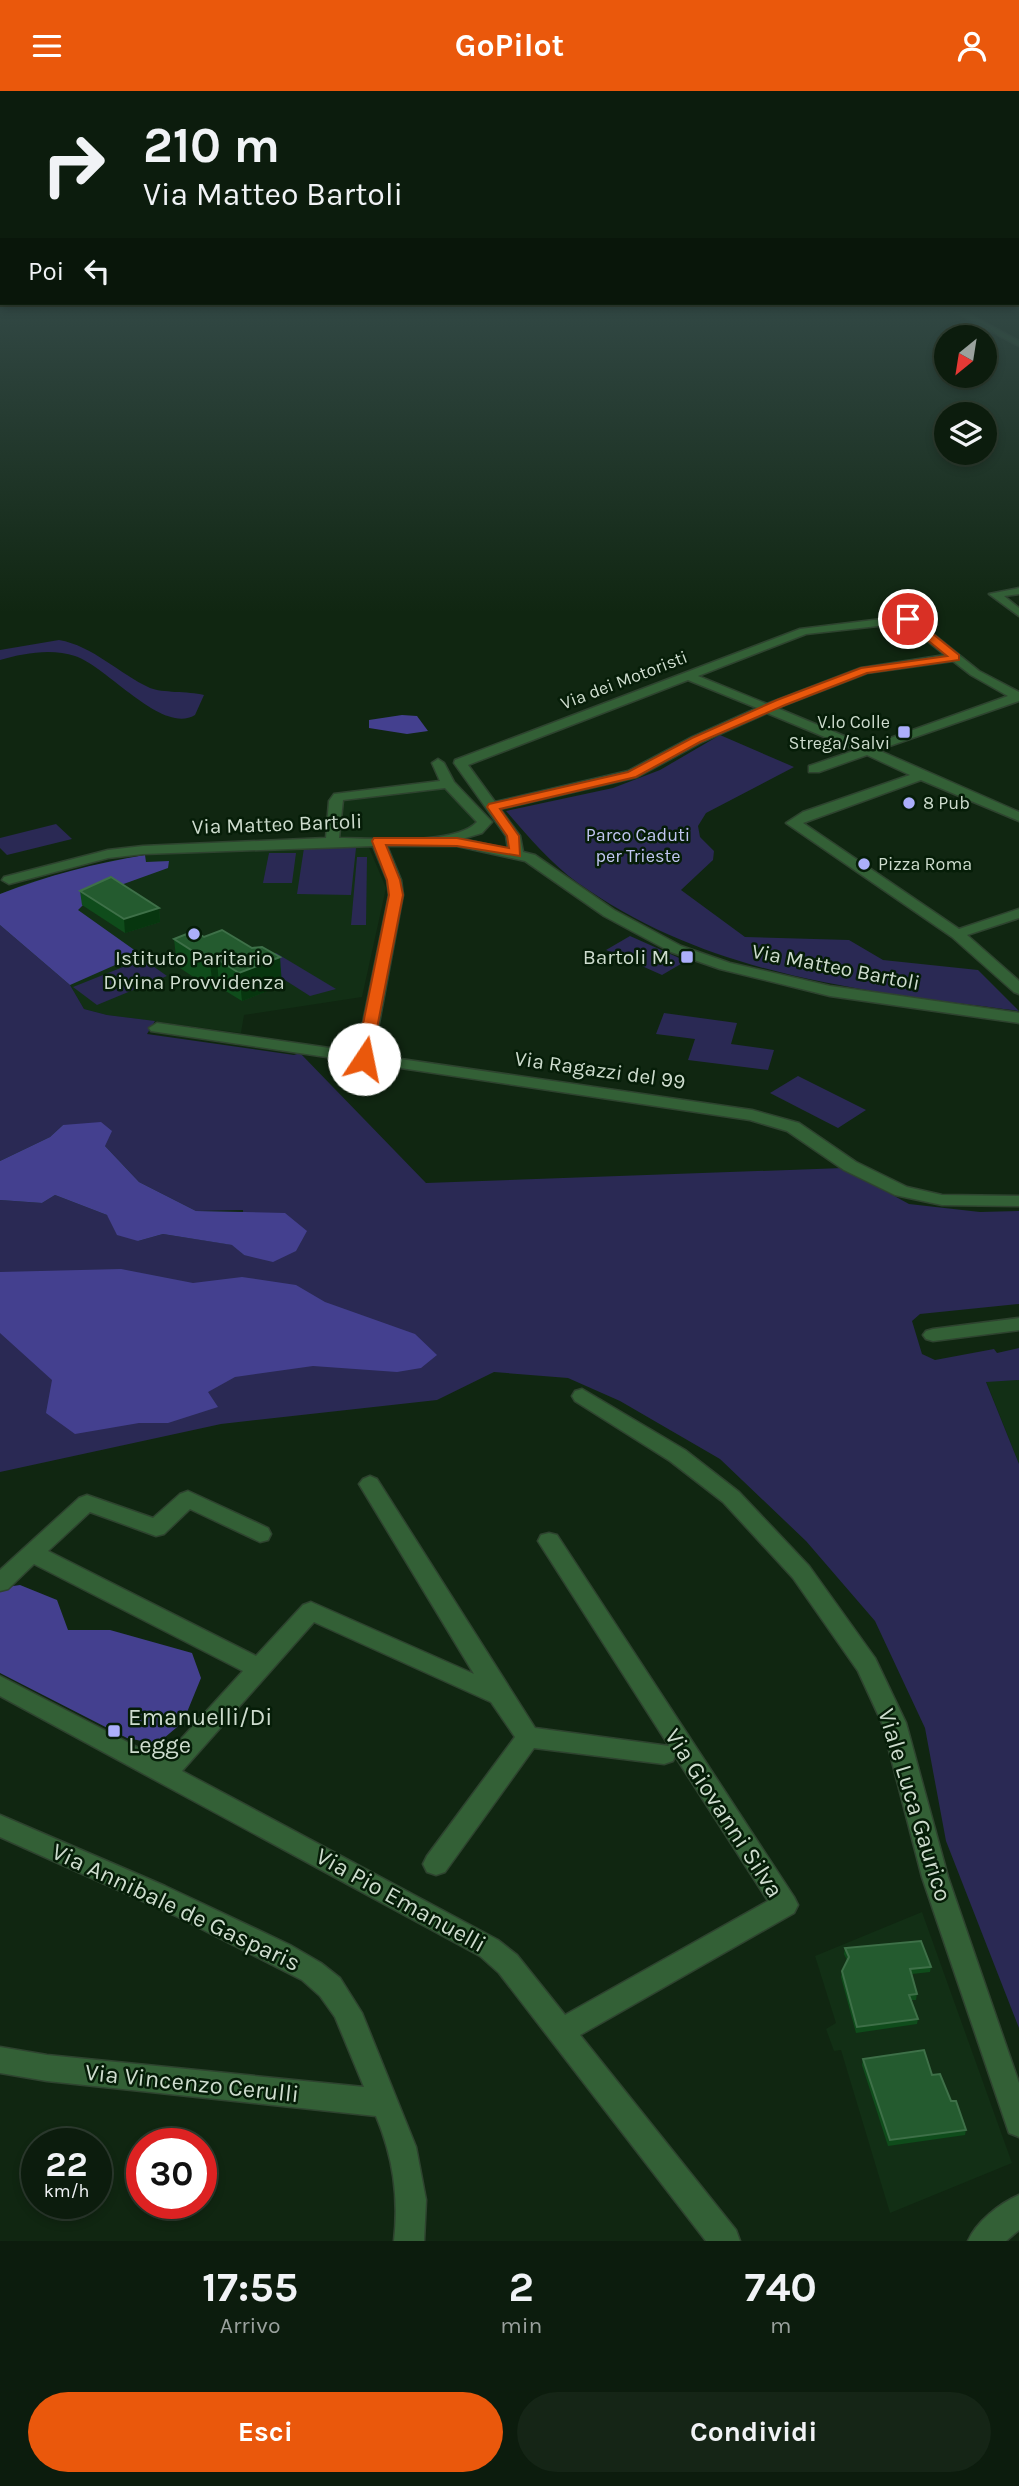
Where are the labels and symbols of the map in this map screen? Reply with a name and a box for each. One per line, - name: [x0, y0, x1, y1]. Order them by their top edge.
- north arrow: [934, 325, 998, 389]
- pin: [878, 589, 938, 649]
- street label: Via dei Motoristi: [557, 646, 691, 714]
- place label: V.lo Colle Strega/Salvi: [789, 711, 890, 754]
- marker: V.lo Colle Strega/Salvi: [896, 724, 912, 740]
- place label: 8 Pub: [923, 792, 970, 814]
- marker: 8 Pub: [901, 795, 917, 811]
- street label: Via Matteo Bartoli: [191, 809, 363, 839]
- park label: Parco Caduti per Trieste: [586, 824, 690, 867]
- place label: Pizza Roma: [878, 853, 972, 875]
- marker: Pizza Roma: [856, 856, 872, 872]
- marker: Istituto Paritario Divina Provvidenza: [186, 926, 202, 942]
- street label: Via Matteo Bartoli: [750, 939, 922, 995]
- place label: Bartoli M.: [583, 945, 673, 969]
- place label: Istituto Paritario Divina Provvidenza: [103, 946, 285, 994]
- marker: Bartoli M.: [679, 949, 695, 965]
- position arrow: [327, 1022, 401, 1096]
- street label: Via Ragazzi del 99: [513, 1046, 687, 1094]
- place label: Emanuelli/Di Legge: [128, 1703, 272, 1759]
- street label: Viale Luca Gaurico: [872, 1705, 958, 1905]
- marker: Emanuelli/Di Legge: [106, 1723, 122, 1739]
- street label: Via Giovanni Silva: [659, 1723, 789, 1903]
- street label: Via Annibale de Gasparis: [47, 1837, 305, 1977]
- street label: Via Pio Emanuelli: [311, 1842, 491, 1958]
- street label: Via Vincenzo Cerulli: [84, 2058, 300, 2108]
- speed limit sign: 30: [126, 2128, 217, 2219]

